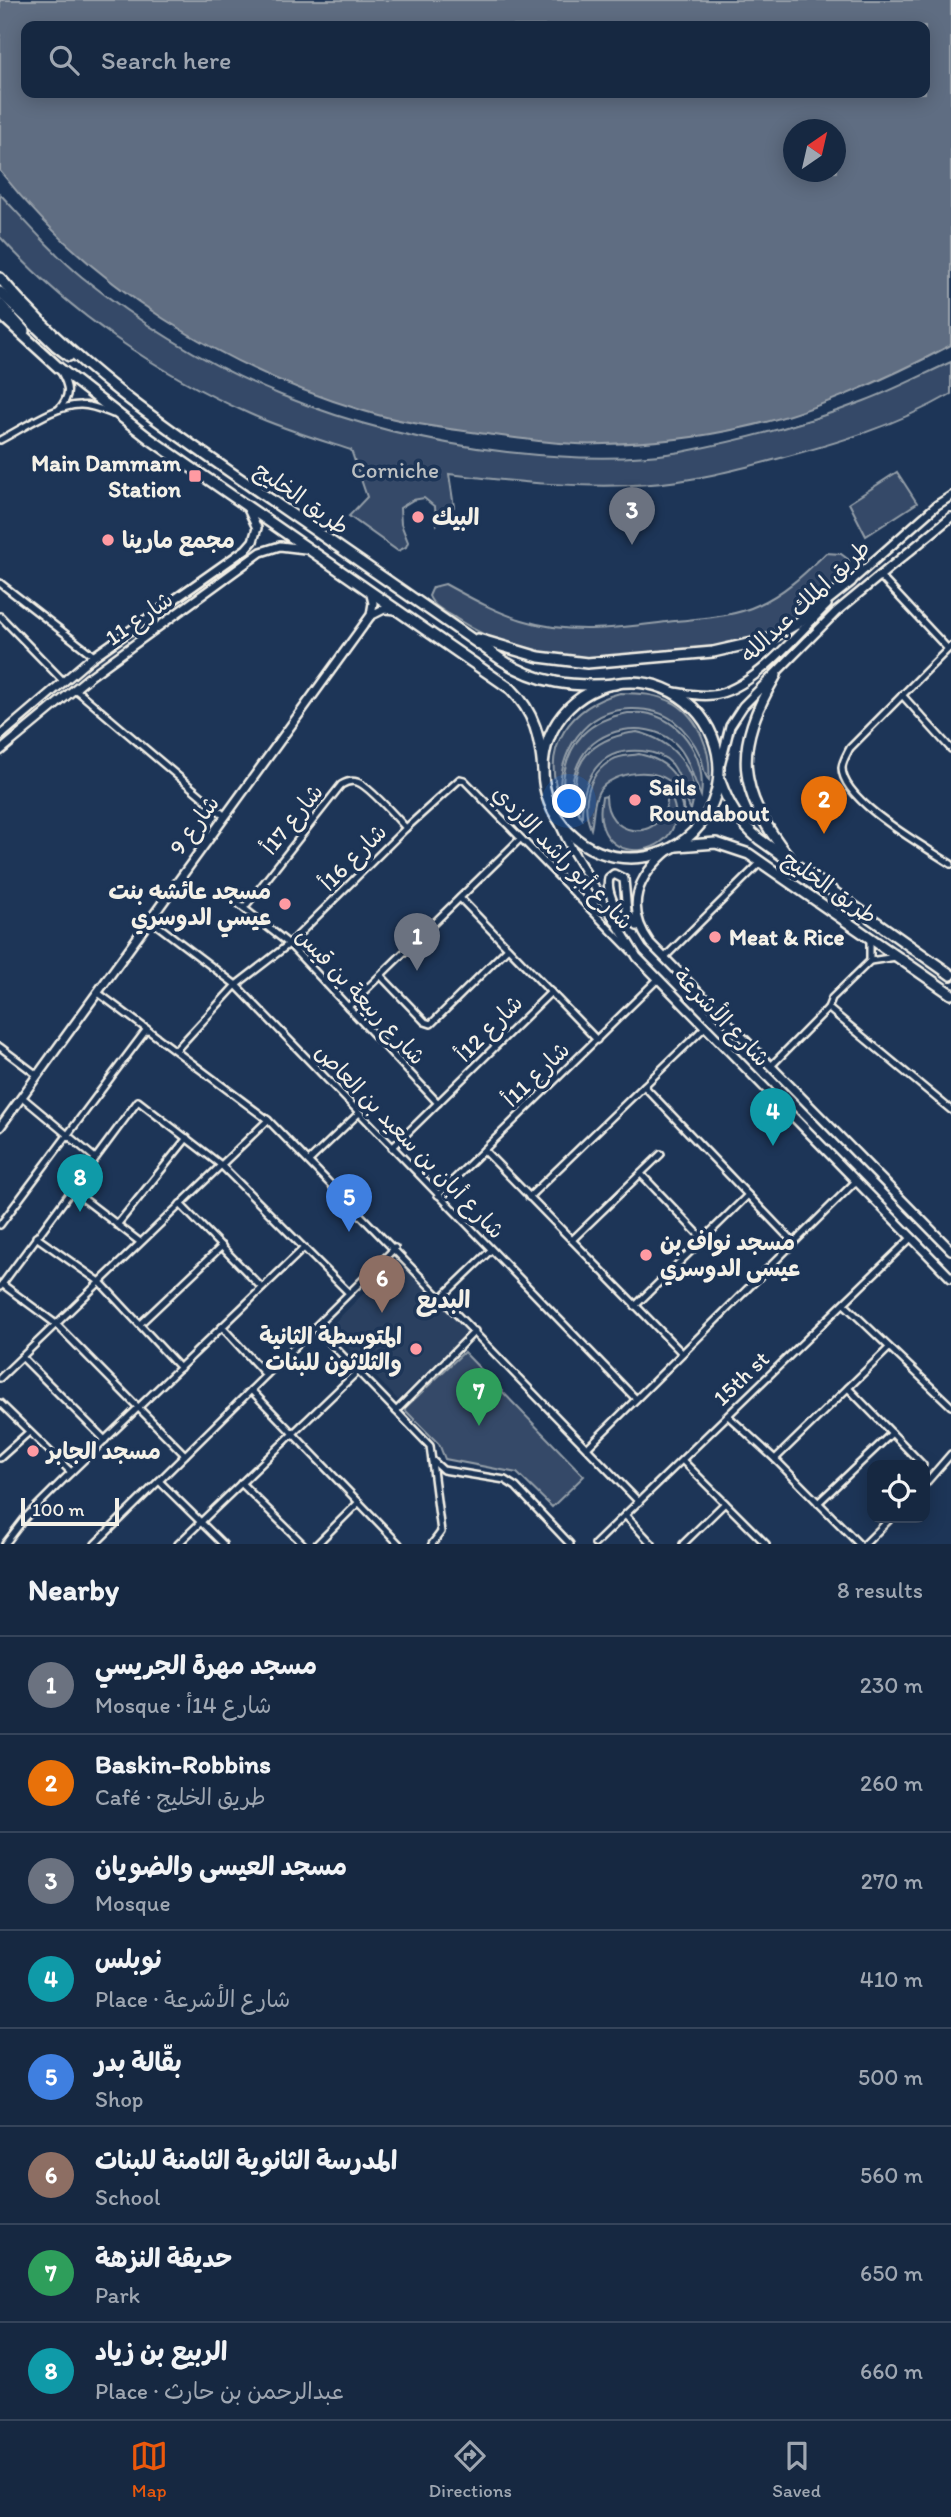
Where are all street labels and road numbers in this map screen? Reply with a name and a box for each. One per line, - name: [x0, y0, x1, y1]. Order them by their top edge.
- street label: طريق الخليج: [248, 455, 355, 542]
- street label: طريق الملك عبدالله: [734, 534, 876, 668]
- street label: شارع 11: [100, 585, 179, 653]
- street label: شارع 17أ: [255, 778, 330, 861]
- street label: شارع أبو راشد الازدي: [485, 779, 639, 937]
- street label: شارع 9: [163, 790, 227, 862]
- street label: شارع 16أ: [314, 818, 394, 898]
- street label: طريق الخليج: [776, 844, 883, 931]
- street label: شارع ربيعة بن قيس: [289, 922, 432, 1072]
- street label: شارع الأشرعة: [667, 960, 777, 1074]
- street label: شارع 12أ: [450, 989, 530, 1069]
- street label: شارع 11أ: [497, 1035, 577, 1114]
- street label: شارع أبان بن سعيد بن العاص: [308, 1038, 511, 1246]
- street label: 15th st: [707, 1345, 775, 1411]

